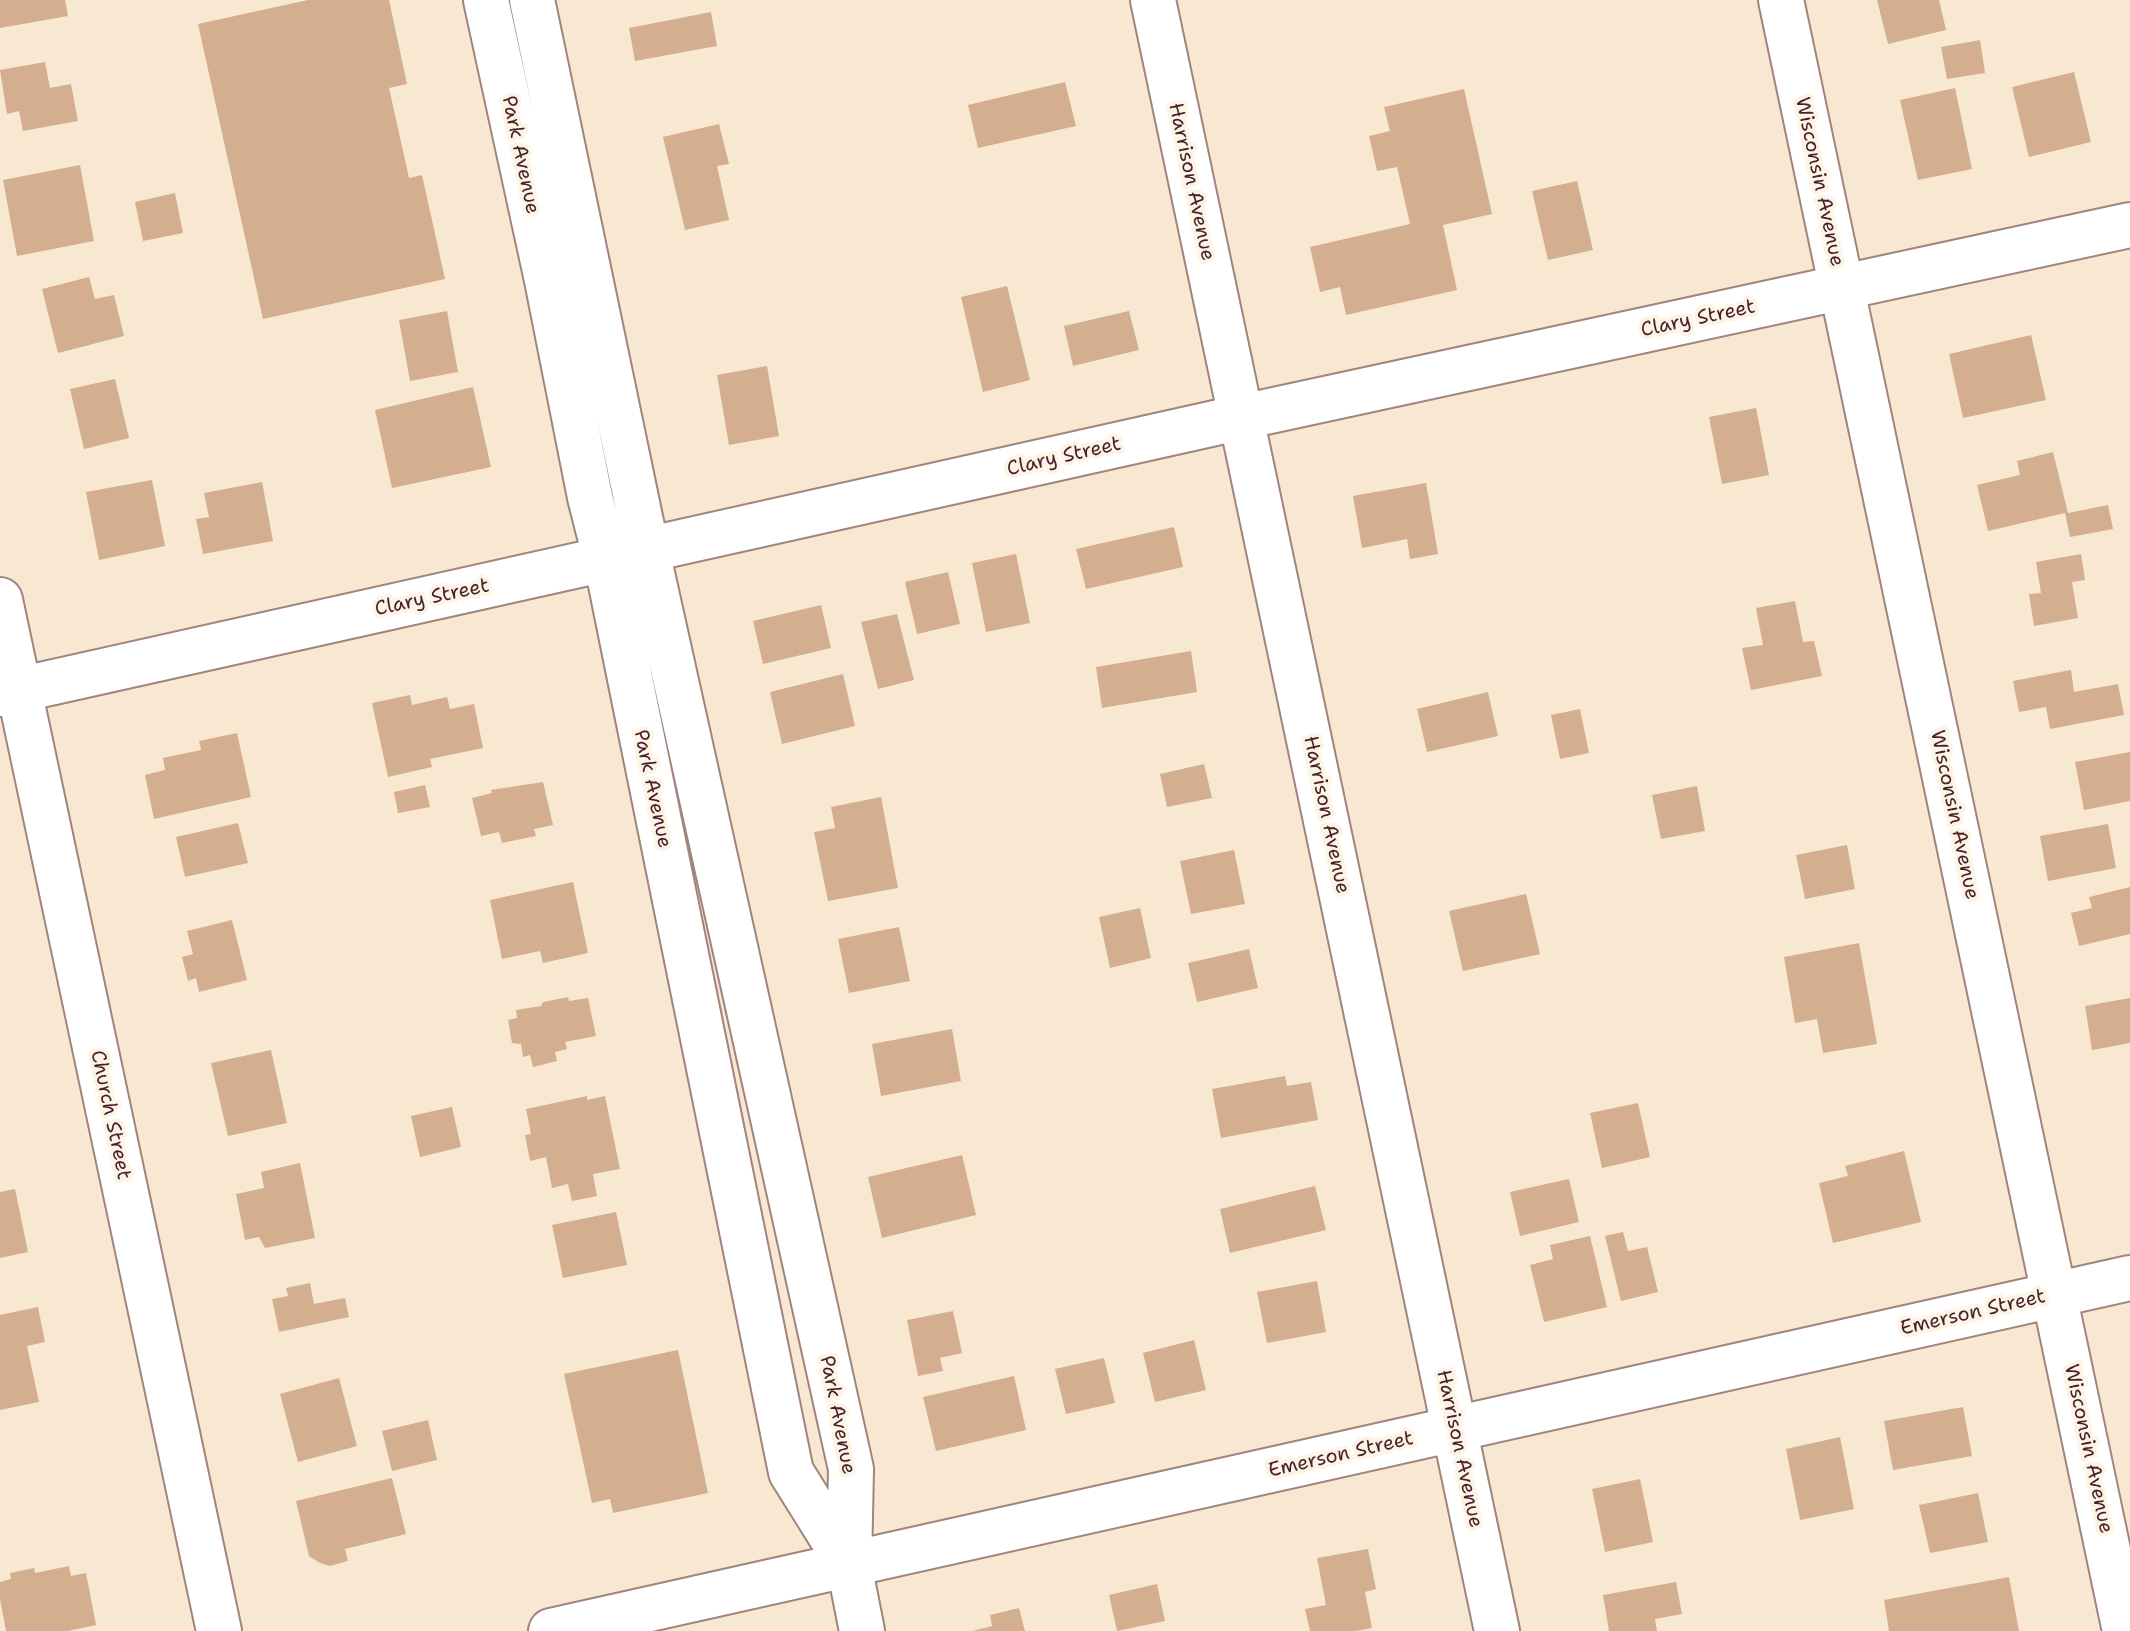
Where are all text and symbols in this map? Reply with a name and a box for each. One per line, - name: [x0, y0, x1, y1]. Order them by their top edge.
- street label: Park Avenue: [496, 94, 544, 216]
- street label: Wisconsin Avenue: [1789, 95, 1849, 269]
- street label: Harrison Avenue: [1163, 101, 1219, 263]
- street label: Clary Street: [1639, 295, 1757, 343]
- street label: Clary Street: [1005, 432, 1123, 482]
- street label: Clary Street: [373, 574, 491, 622]
- street label: Park Avenue: [628, 728, 676, 850]
- street label: Wisconsin Avenue: [1924, 728, 1984, 902]
- street label: Harrison Avenue: [1298, 734, 1354, 896]
- street label: Church Street: [85, 1048, 135, 1182]
- street label: Emerson Street: [1898, 1285, 2048, 1341]
- street label: Park Avenue: [814, 1354, 860, 1476]
- street label: Wisconsin Avenue: [2058, 1362, 2118, 1536]
- street label: Harrison Avenue: [1431, 1368, 1487, 1530]
- street label: Emerson Street: [1266, 1427, 1416, 1483]

